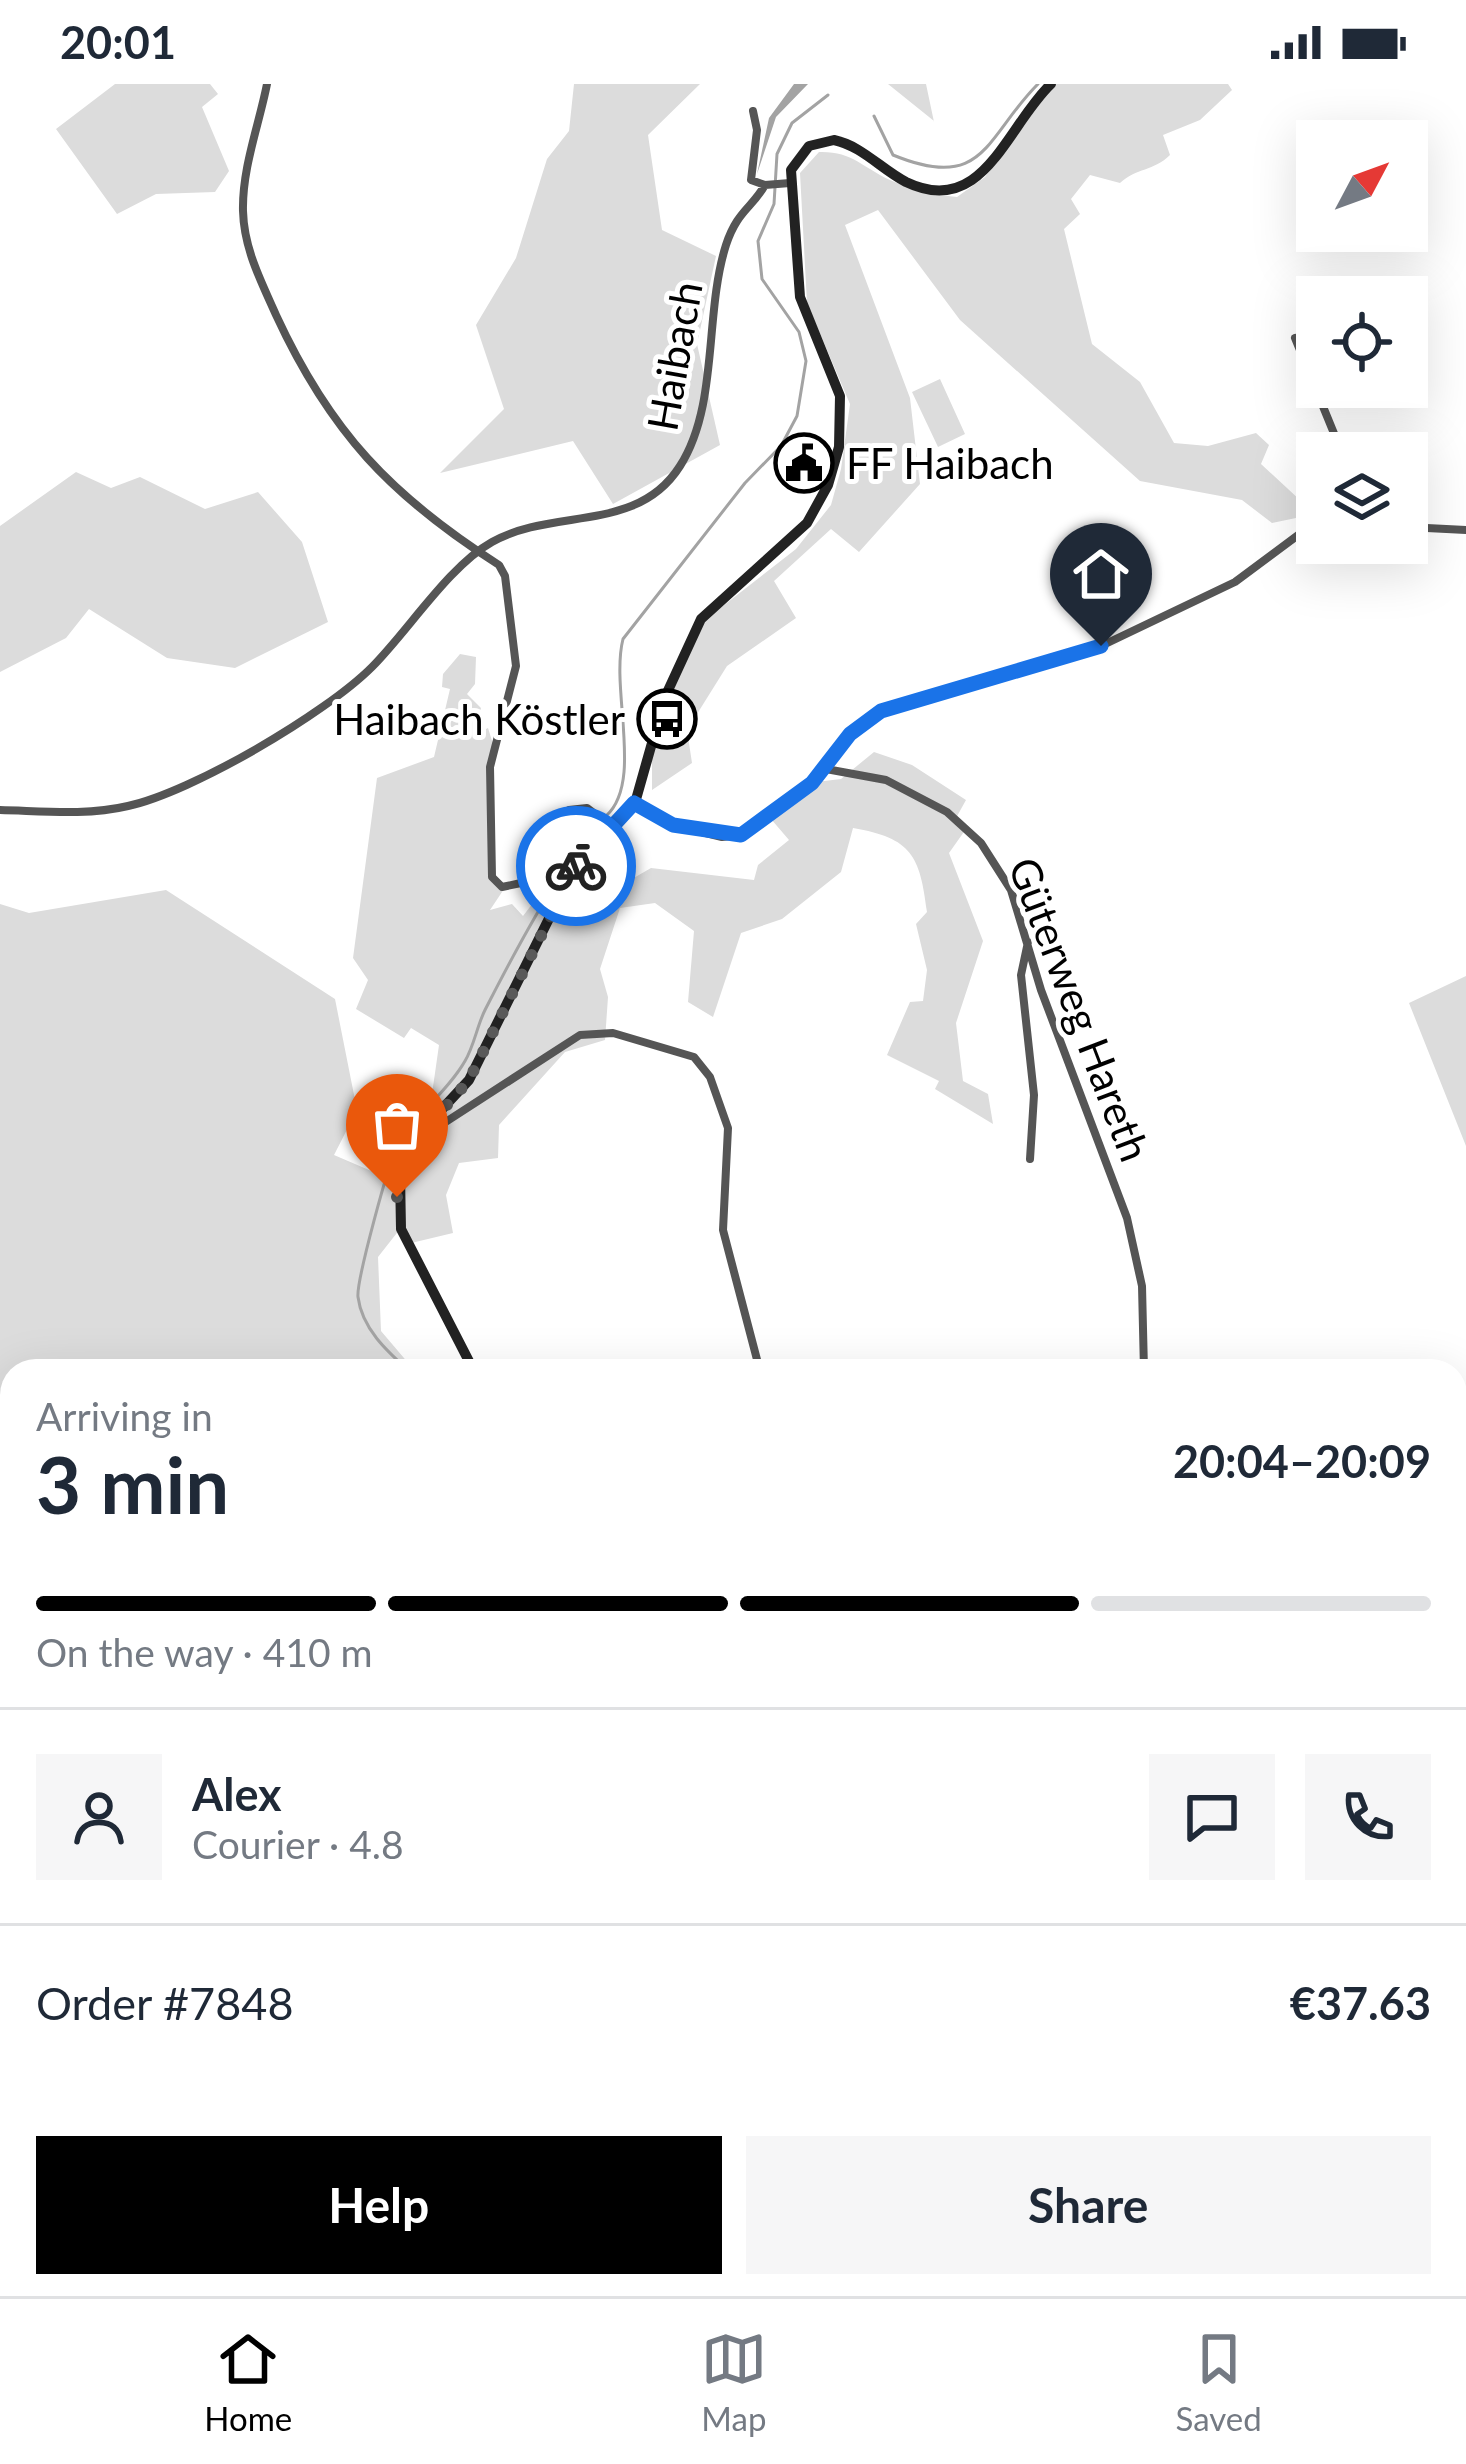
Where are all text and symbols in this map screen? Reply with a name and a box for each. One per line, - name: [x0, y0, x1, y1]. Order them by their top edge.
- text: 20:01: [60, 15, 176, 69]
- north arrow: [1296, 120, 1428, 252]
- map controls: [1296, 120, 1428, 564]
- button: locate: [1296, 276, 1428, 408]
- street label: Haibach: [636, 278, 712, 434]
- public building icon: FF Haibach: [773, 432, 835, 494]
- button: layers: [1296, 432, 1428, 564]
- place label: FF Haibach: [846, 438, 1054, 488]
- pin: [1050, 523, 1152, 646]
- icon: home: [1068, 541, 1134, 607]
- bus stop icon: Haibach Köstler: [636, 688, 698, 750]
- place label: Haibach Köstler: [333, 694, 625, 744]
- courier: [516, 806, 636, 926]
- icon: bike: [543, 833, 609, 899]
- street label: Güterweg Hareth: [999, 850, 1161, 1168]
- pin: [346, 1074, 448, 1197]
- icon: bag: [364, 1092, 430, 1158]
- text: Arriving in: [36, 1393, 213, 1439]
- text: 20:04–20:09: [1173, 1434, 1431, 1488]
- text: 3 min: [36, 1437, 229, 1531]
- text: On the way · 410 m: [36, 1629, 373, 1675]
- button: person: [36, 1754, 162, 1880]
- button: chat: [1149, 1754, 1275, 1880]
- button: phone: [1305, 1754, 1431, 1880]
- text: Alex: [192, 1767, 282, 1821]
- text: Courier · 4.8: [192, 1821, 404, 1867]
- text: Order #7848: [36, 1976, 294, 2030]
- text: €37.63: [1290, 1976, 1431, 2030]
- button: Help: [36, 2136, 722, 2274]
- button: Share: [746, 2136, 1431, 2274]
- tab: Home: [204, 2326, 292, 2438]
- tab: Map: [701, 2326, 767, 2438]
- tab: Saved: [1175, 2326, 1262, 2438]

